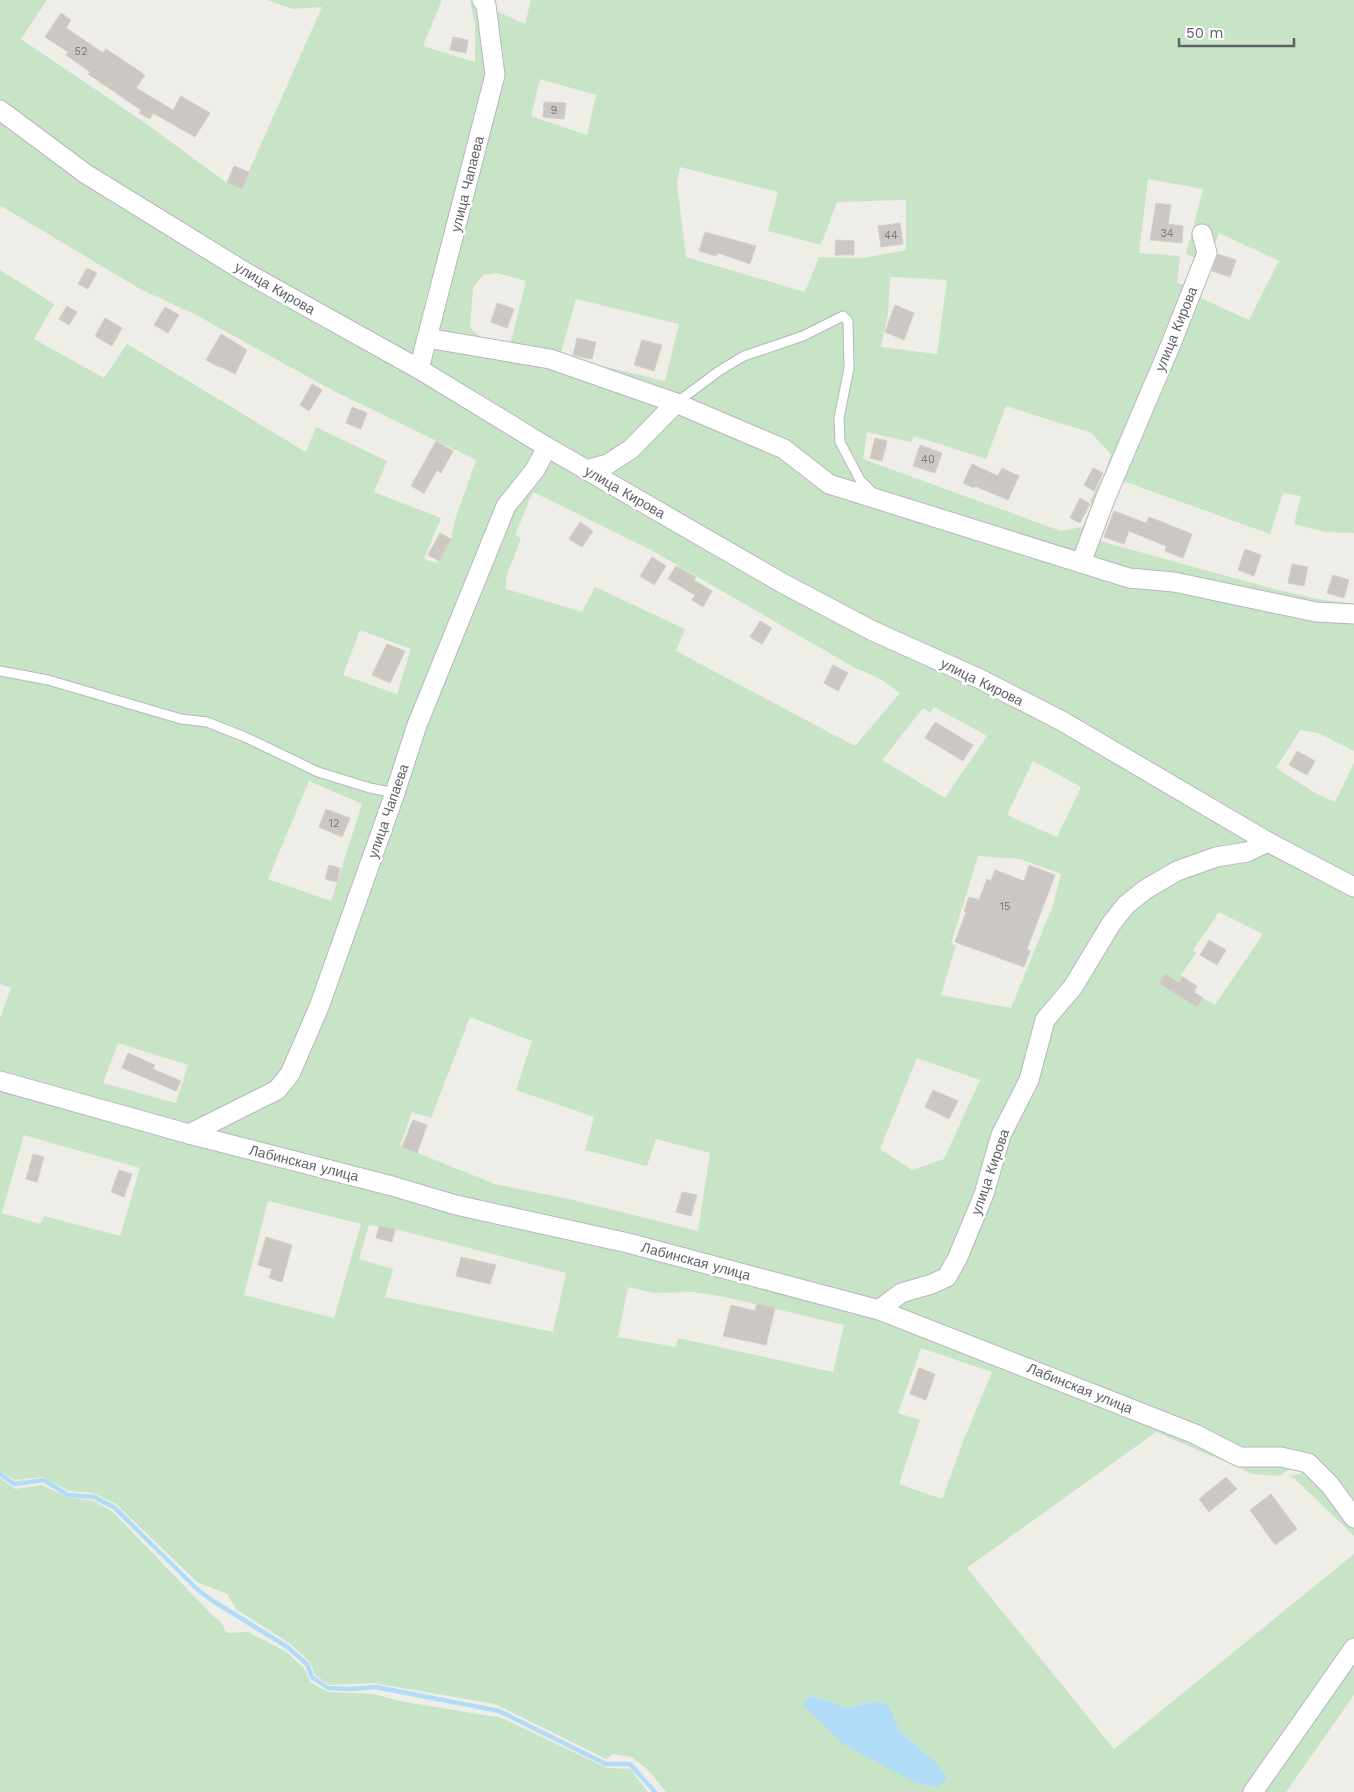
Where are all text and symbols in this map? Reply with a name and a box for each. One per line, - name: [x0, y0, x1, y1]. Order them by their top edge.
- scale bar: [1179, 15, 1294, 47]
- text: 50 m: [1186, 24, 1223, 42]
- house number: 52: [75, 45, 87, 58]
- house number: 9: [551, 104, 558, 117]
- street label: улица Чапаева: [447, 134, 487, 234]
- house number: 34: [1160, 227, 1174, 240]
- house number: 44: [884, 229, 898, 242]
- street label: улица Кирова: [232, 259, 318, 318]
- street label: улица Кирова: [1152, 284, 1200, 374]
- house number: 40: [921, 453, 935, 466]
- street label: улица Кирова: [582, 463, 668, 522]
- street label: улица Кирова: [938, 655, 1026, 709]
- street label: улица Чапаева: [364, 762, 412, 860]
- house number: 12: [329, 817, 339, 830]
- house number: 15: [1000, 900, 1010, 913]
- street label: улица Кирова: [968, 1127, 1012, 1217]
- street label: Лабинская улица: [247, 1142, 361, 1184]
- street label: Лабинская улица: [640, 1239, 753, 1283]
- street label: Лабинская улица: [1025, 1359, 1135, 1417]

